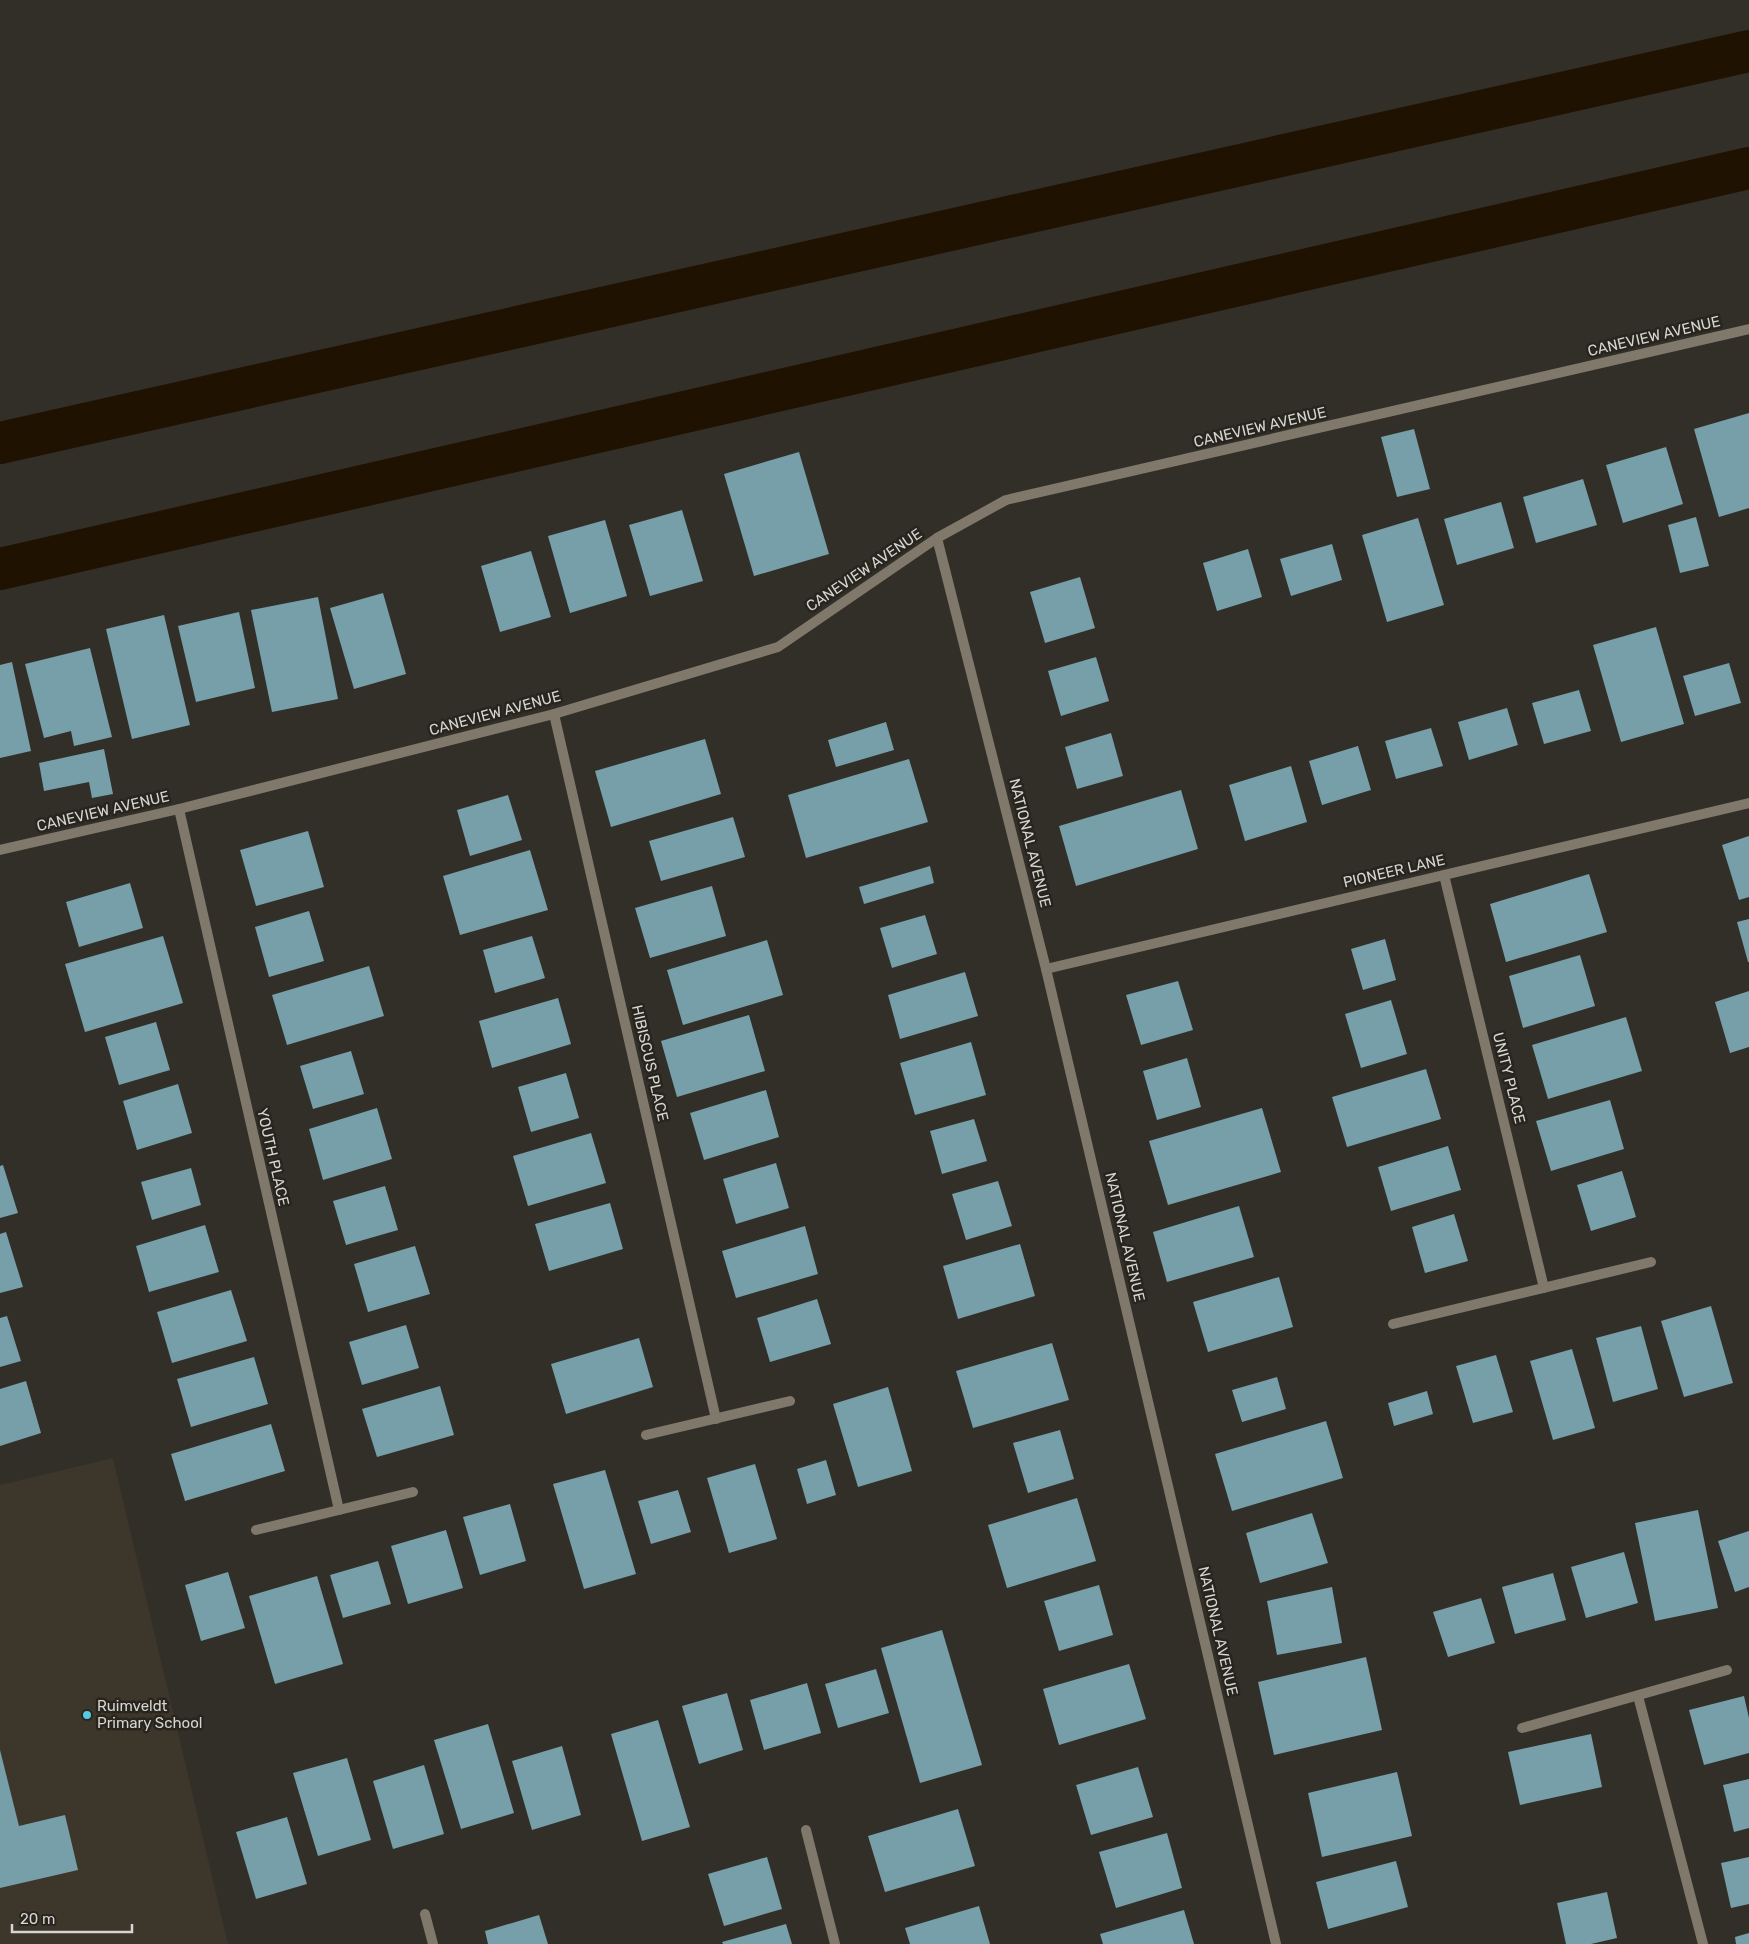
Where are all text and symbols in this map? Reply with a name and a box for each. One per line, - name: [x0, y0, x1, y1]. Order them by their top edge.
- street label: CANEVIEW AVENUE: [1586, 312, 1722, 360]
- street label: CANEVIEW AVENUE: [1192, 403, 1328, 451]
- street label: CANEVIEW AVENUE: [803, 525, 925, 615]
- street label: CANEVIEW AVENUE: [427, 687, 563, 739]
- street label: NATIONAL AVENUE: [1005, 777, 1055, 909]
- street label: CANEVIEW AVENUE: [35, 787, 171, 835]
- street label: PIONEER LANE: [1341, 851, 1447, 891]
- street label: HIBISCUS PLACE: [628, 1003, 672, 1123]
- street label: UNITY PLACE: [1489, 1030, 1529, 1126]
- street label: YOUTH PLACE: [253, 1106, 293, 1208]
- street label: NATIONAL AVENUE: [1101, 1170, 1149, 1304]
- street label: NATIONAL AVENUE: [1194, 1564, 1242, 1698]
- place label: Ruimveldt Primary School: [97, 1697, 202, 1732]
- marker: Ruimveldt Primary School: [81, 1709, 93, 1721]
- scale bar: [12, 1902, 132, 1934]
- text: 20 m: [20, 1910, 55, 1928]

